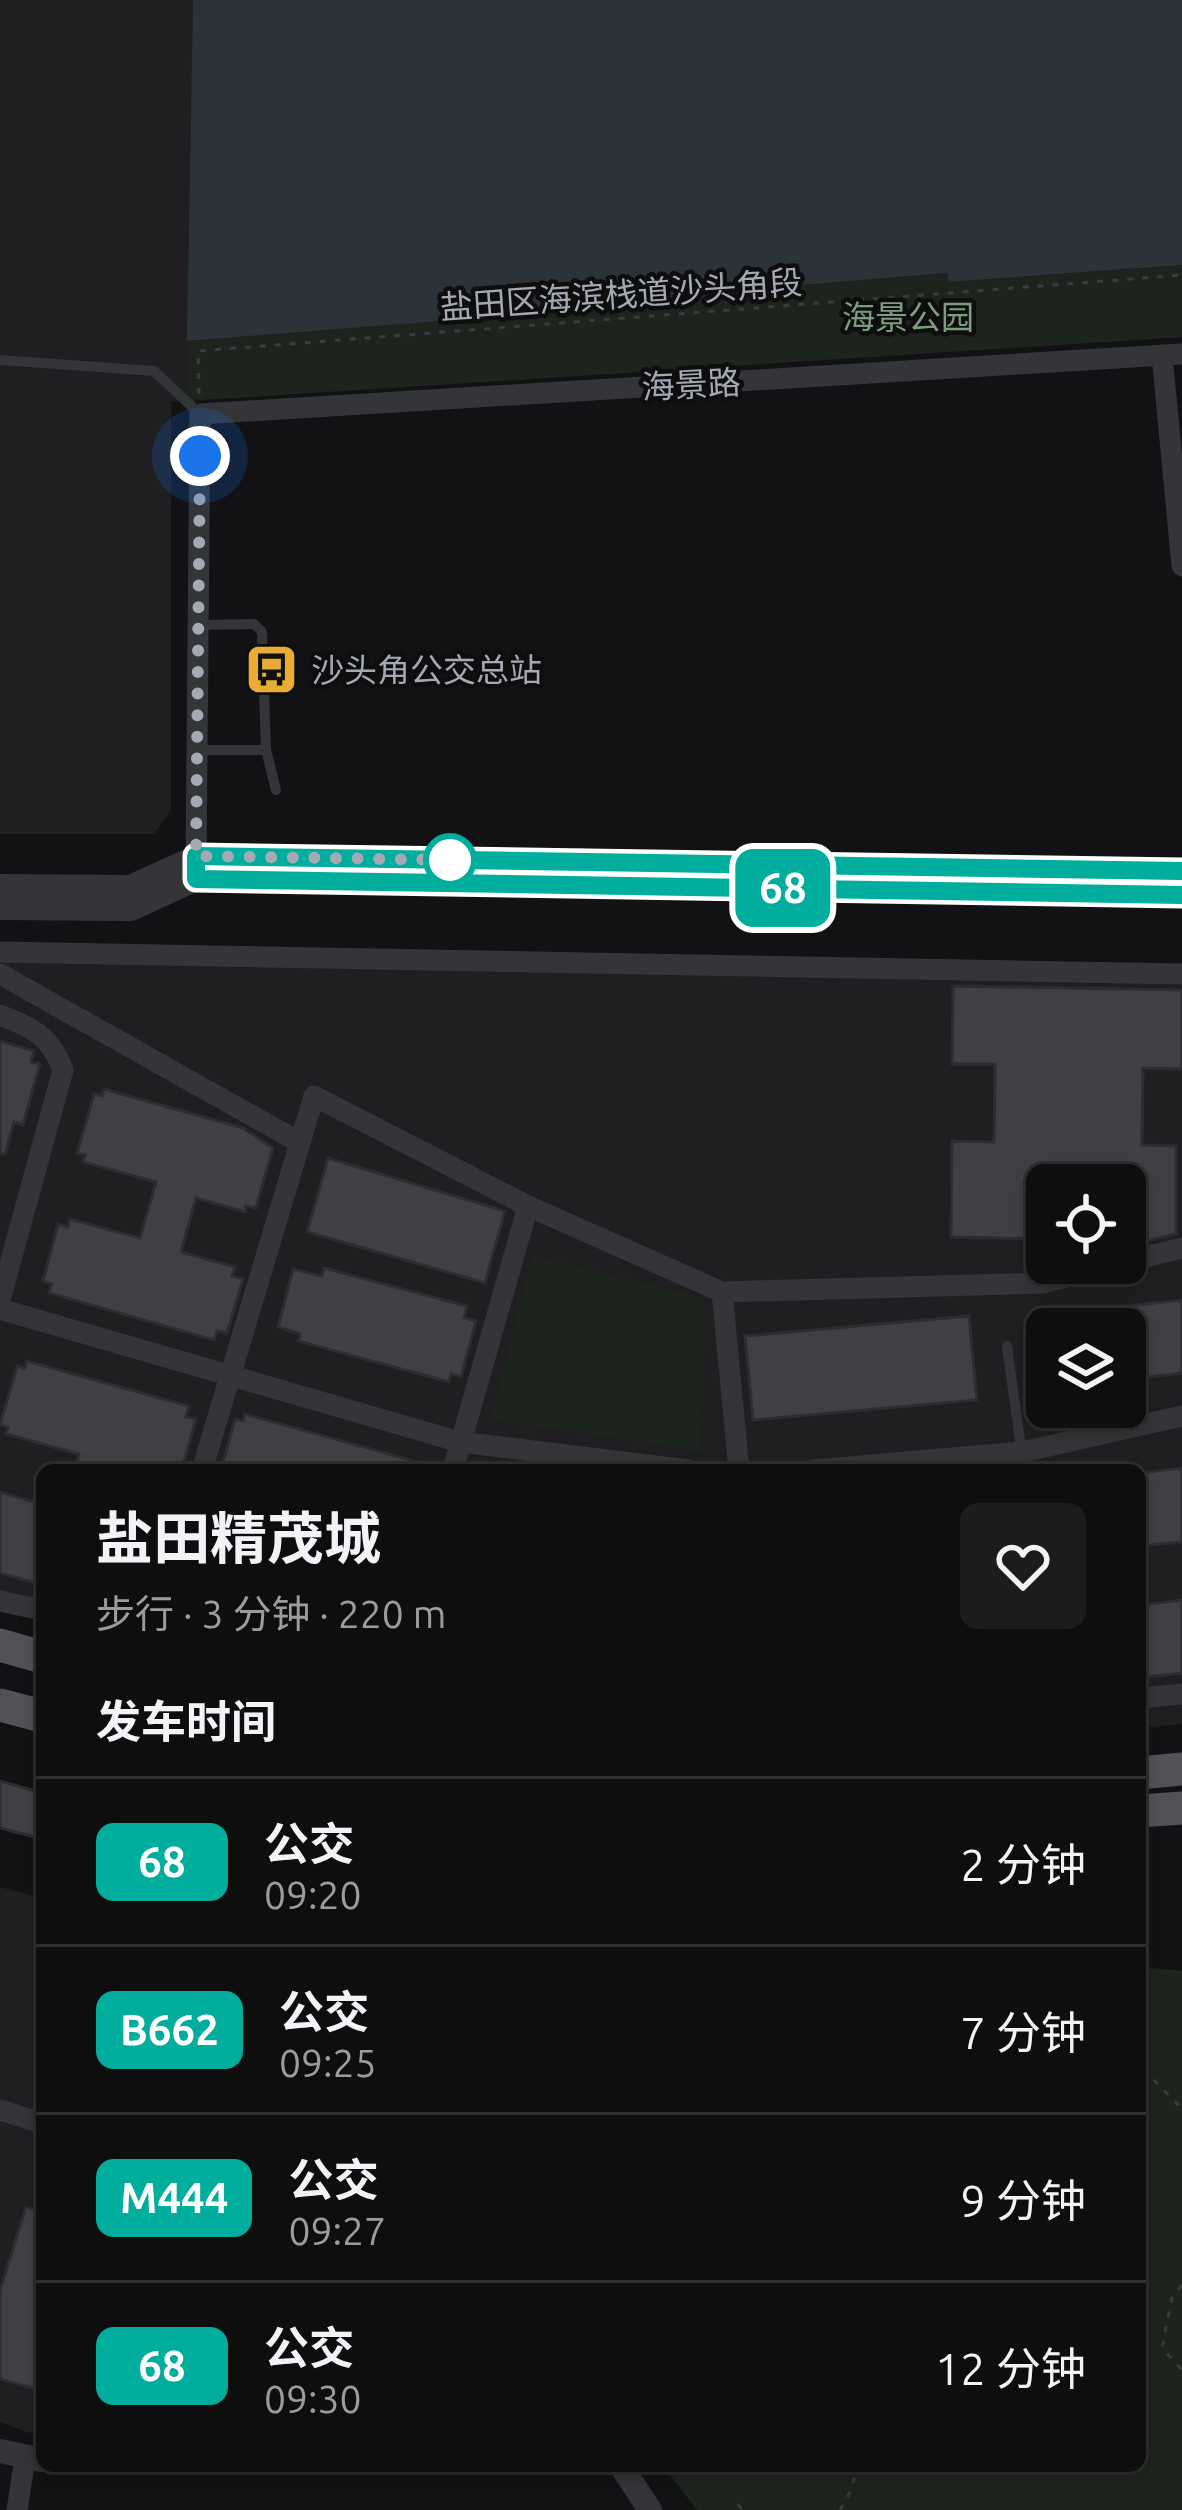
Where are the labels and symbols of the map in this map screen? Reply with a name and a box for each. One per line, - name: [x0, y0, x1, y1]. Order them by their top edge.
- street label: 盐田区海滨栈道沙头角段: [439, 263, 803, 325]
- park label: 海景公园: [842, 298, 974, 335]
- street label: 海景路: [641, 363, 741, 405]
- your location: [170, 426, 230, 486]
- bus stop icon: 沙头角公交总站: [244, 641, 300, 697]
- place label: 沙头角公交总站: [311, 651, 542, 688]
- unlabelled marker: [425, 835, 475, 885]
- line badge: 68: [729, 849, 837, 927]

